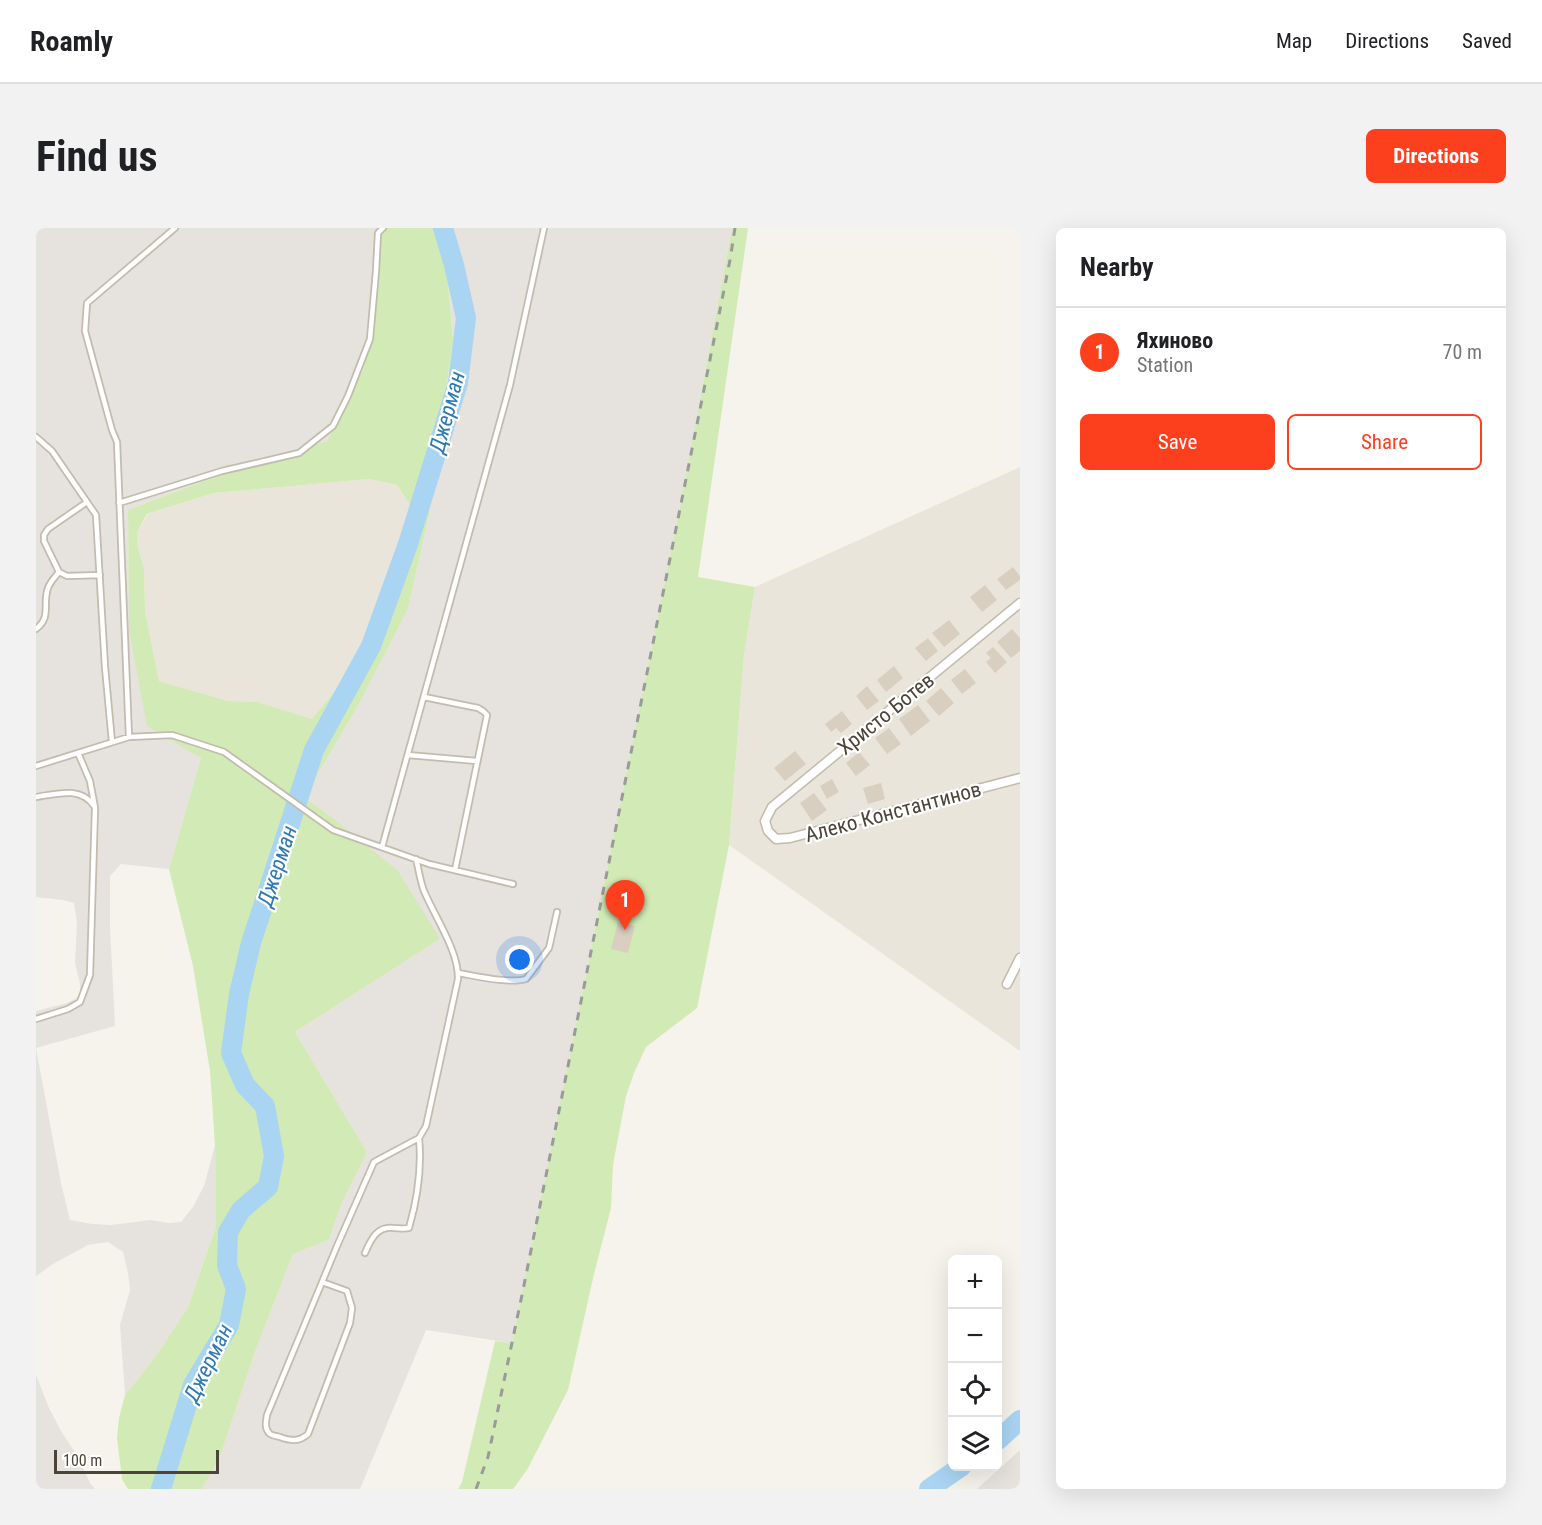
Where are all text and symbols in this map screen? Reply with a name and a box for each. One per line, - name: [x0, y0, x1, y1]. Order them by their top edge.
- text: Roamly: [30, 25, 113, 58]
- text: Map: [1276, 29, 1312, 53]
- text: Directions: [1345, 29, 1429, 53]
- text: Saved: [1462, 29, 1512, 53]
- button: Directions: [1366, 129, 1506, 183]
- text: Find us: [36, 132, 157, 181]
- text: Nearby: [1080, 252, 1154, 282]
- text: Яхиново: [1137, 328, 1213, 353]
- text: 1: [1094, 340, 1105, 364]
- text: 70 m: [1443, 340, 1482, 364]
- text: Station: [1137, 353, 1193, 377]
- water label: Джерман: [424, 368, 470, 457]
- button: Save: [1080, 414, 1275, 470]
- button: Share: [1287, 414, 1482, 470]
- street label: Христо Ботев: [833, 668, 939, 760]
- street label: Алеко Константинов: [802, 777, 984, 847]
- water label: Джерман: [252, 822, 302, 911]
- pin: 1: [606, 880, 644, 930]
- your location: [505, 945, 534, 974]
- map controls: [948, 1255, 1002, 1471]
- button: +: [948, 1255, 1002, 1309]
- button: −: [948, 1309, 1002, 1363]
- water label: Джерман: [178, 1320, 238, 1408]
- button: locate: [948, 1363, 1002, 1417]
- button: layers: [948, 1417, 1002, 1471]
- scale bar: [54, 1447, 219, 1474]
- text: 100 m: [63, 1451, 102, 1470]

